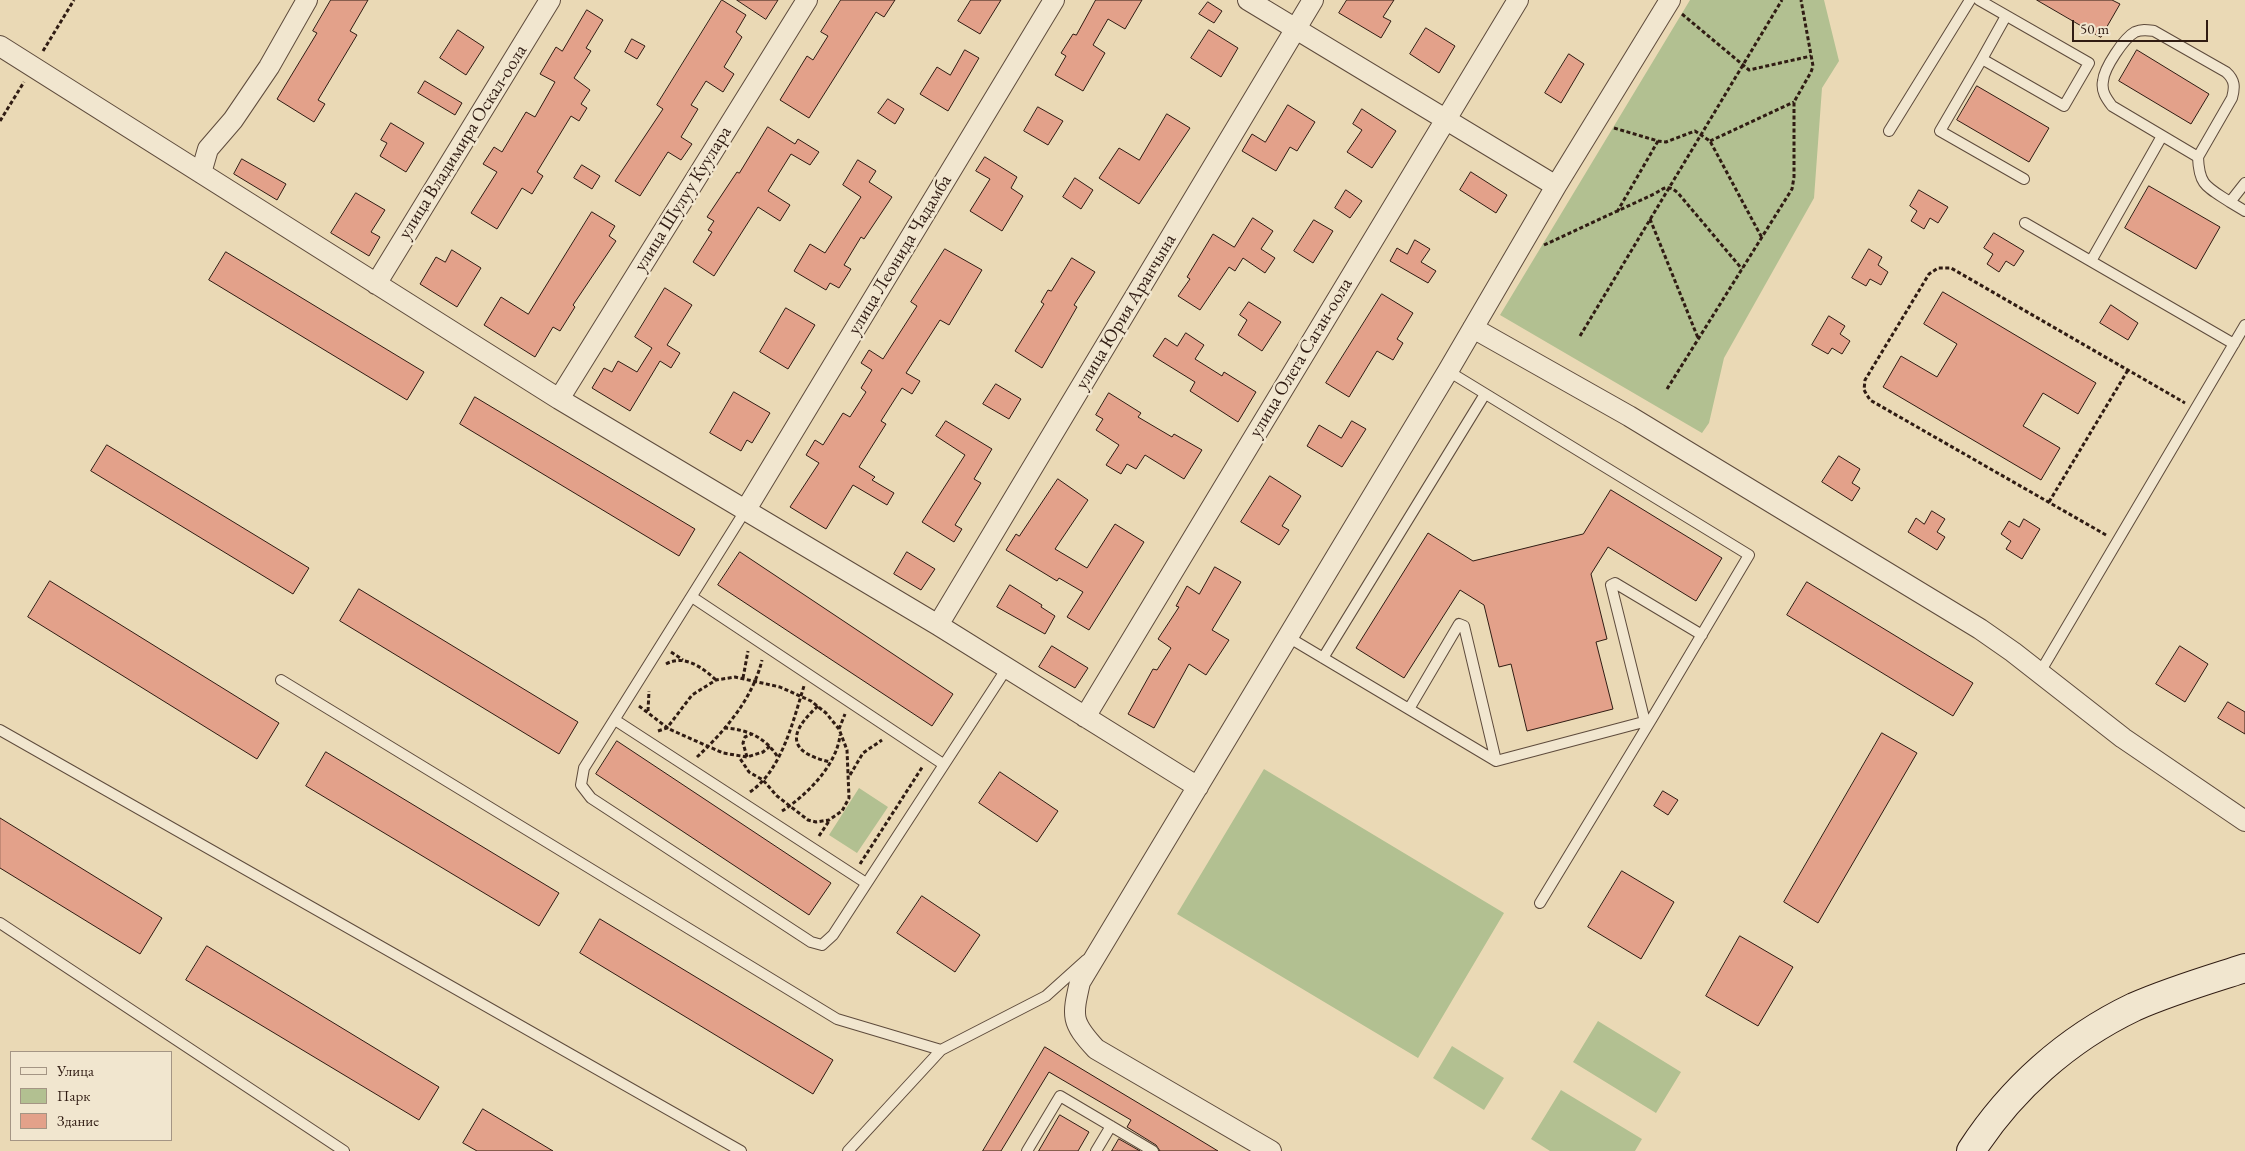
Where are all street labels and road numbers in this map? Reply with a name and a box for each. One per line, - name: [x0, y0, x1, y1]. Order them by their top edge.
- street label: улица Владимира Оскал-оола: [394, 40, 532, 244]
- street label: улица Шулуу Куулара: [629, 122, 737, 276]
- street label: улица Леонида Чадамба: [843, 171, 957, 339]
- street label: улица Юрия Аранчына: [1070, 230, 1182, 394]
- street label: улица Олега Саган-оола: [1244, 274, 1358, 442]

